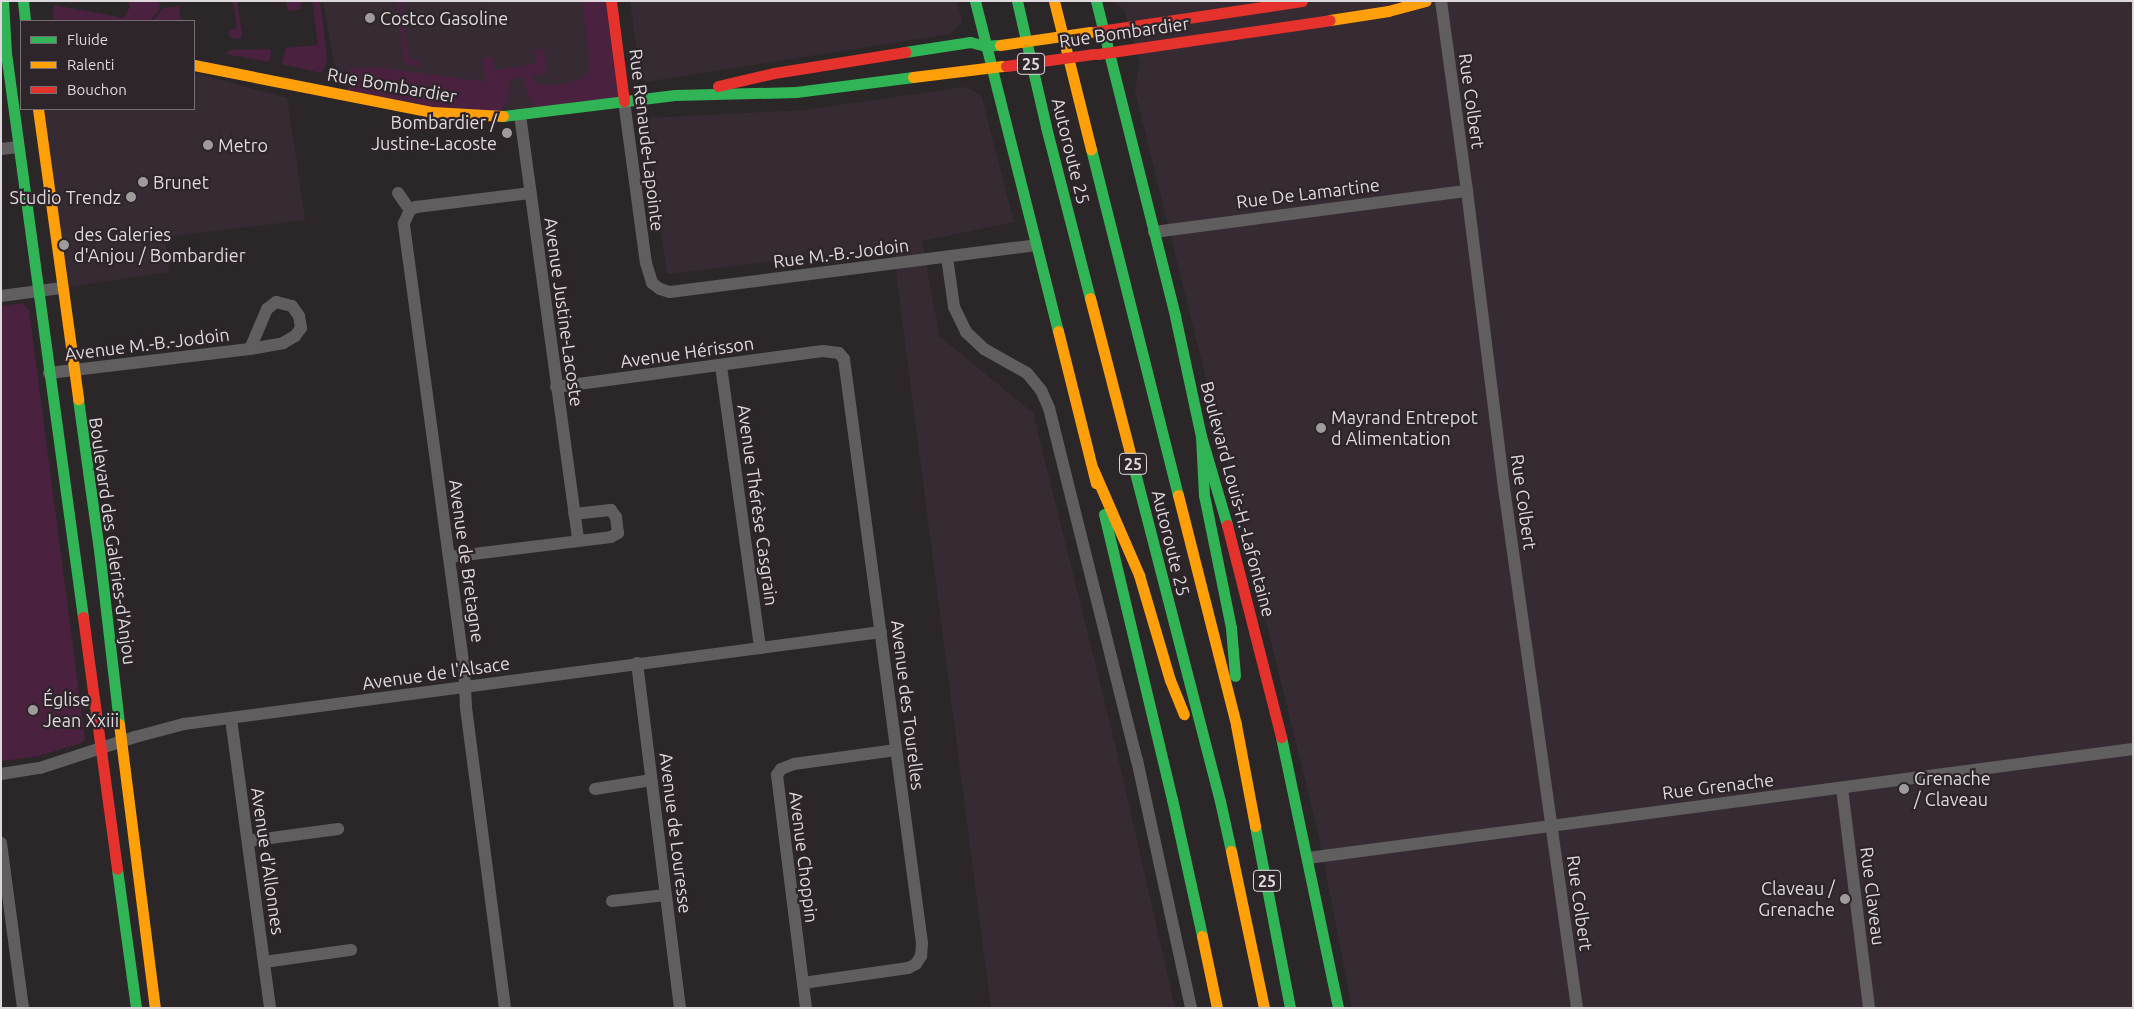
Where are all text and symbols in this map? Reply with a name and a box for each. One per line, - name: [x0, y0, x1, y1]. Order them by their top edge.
- place label: Costco Gasoline: [380, 7, 508, 29]
- marker: Costco Gasoline: [364, 12, 376, 24]
- street label: Rue Bombardier: [1057, 12, 1191, 52]
- legend: [20, 20, 195, 110]
- text: Fluide: [67, 31, 108, 48]
- street label: Rue Renaude-Lapointe: [625, 48, 669, 232]
- road number: 25: [1016, 51, 1046, 78]
- street label: Rue Colbert: [1455, 52, 1489, 150]
- text: Ralenti: [67, 56, 114, 73]
- street label: Rue Bombardier: [325, 63, 459, 107]
- text: Bouchon: [67, 81, 127, 98]
- street label: Autoroute 25: [1047, 96, 1095, 206]
- place label: Bombardier / Justine-Lacoste: [371, 112, 497, 154]
- marker: Bombardier / Justine-Lacoste: [501, 127, 513, 139]
- place label: Metro: [218, 134, 268, 156]
- marker: Metro: [202, 139, 214, 151]
- place label: Brunet: [153, 171, 209, 193]
- street label: Rue De Lamartine: [1235, 174, 1381, 212]
- marker: Brunet: [137, 176, 149, 188]
- place label: Studio Trendz: [9, 186, 121, 208]
- marker: Studio Trendz: [125, 191, 137, 203]
- street label: Avenue Justine-Lacoste: [540, 216, 588, 408]
- place label: des Galeries d'Anjou / Bombardier: [74, 224, 245, 266]
- street label: Rue M.-B.-Jodoin: [772, 234, 910, 272]
- marker: des Galeries d'Anjou / Bombardier: [58, 239, 70, 251]
- street label: Avenue M.-B.-Jodoin: [63, 323, 231, 365]
- street label: Avenue Hérisson: [619, 332, 755, 372]
- street label: Boulevard Louis-H.-Lafontaine: [1196, 379, 1280, 619]
- street label: Avenue Thérèse Casgrain: [733, 403, 783, 607]
- place label: Mayrand Entrepot d Alimentation: [1331, 407, 1478, 449]
- street label: Boulevard des Galeries-d'Anjou: [85, 416, 141, 666]
- marker: Mayrand Entrepot d Alimentation: [1315, 422, 1327, 434]
- road number: 25: [1118, 450, 1148, 478]
- street label: Rue Colbert: [1507, 453, 1541, 551]
- street label: Avenue de Bretagne: [445, 478, 489, 644]
- street label: Autoroute 25: [1147, 488, 1195, 598]
- street label: Avenue des Tourelles: [887, 619, 929, 791]
- street label: Avenue de l'Alsace: [361, 652, 511, 694]
- place label: Église Jean Xxiii: [43, 689, 119, 732]
- marker: Église Jean Xxiii: [27, 704, 39, 716]
- street label: Avenue de Louresse: [655, 751, 697, 915]
- street label: Rue Grenache: [1661, 768, 1775, 804]
- place label: Grenache / Claveau: [1914, 768, 1991, 811]
- marker: Grenache / Claveau: [1898, 783, 1910, 795]
- street label: Avenue d'Allonnes: [247, 786, 289, 936]
- street label: Avenue Choppin: [785, 790, 823, 924]
- street label: Rue Claveau: [1856, 846, 1890, 946]
- street label: Rue Colbert: [1563, 854, 1597, 952]
- road number: 25: [1252, 868, 1282, 894]
- place label: Claveau / Grenache: [1758, 878, 1835, 921]
- marker: Claveau / Grenache: [1839, 893, 1851, 905]

